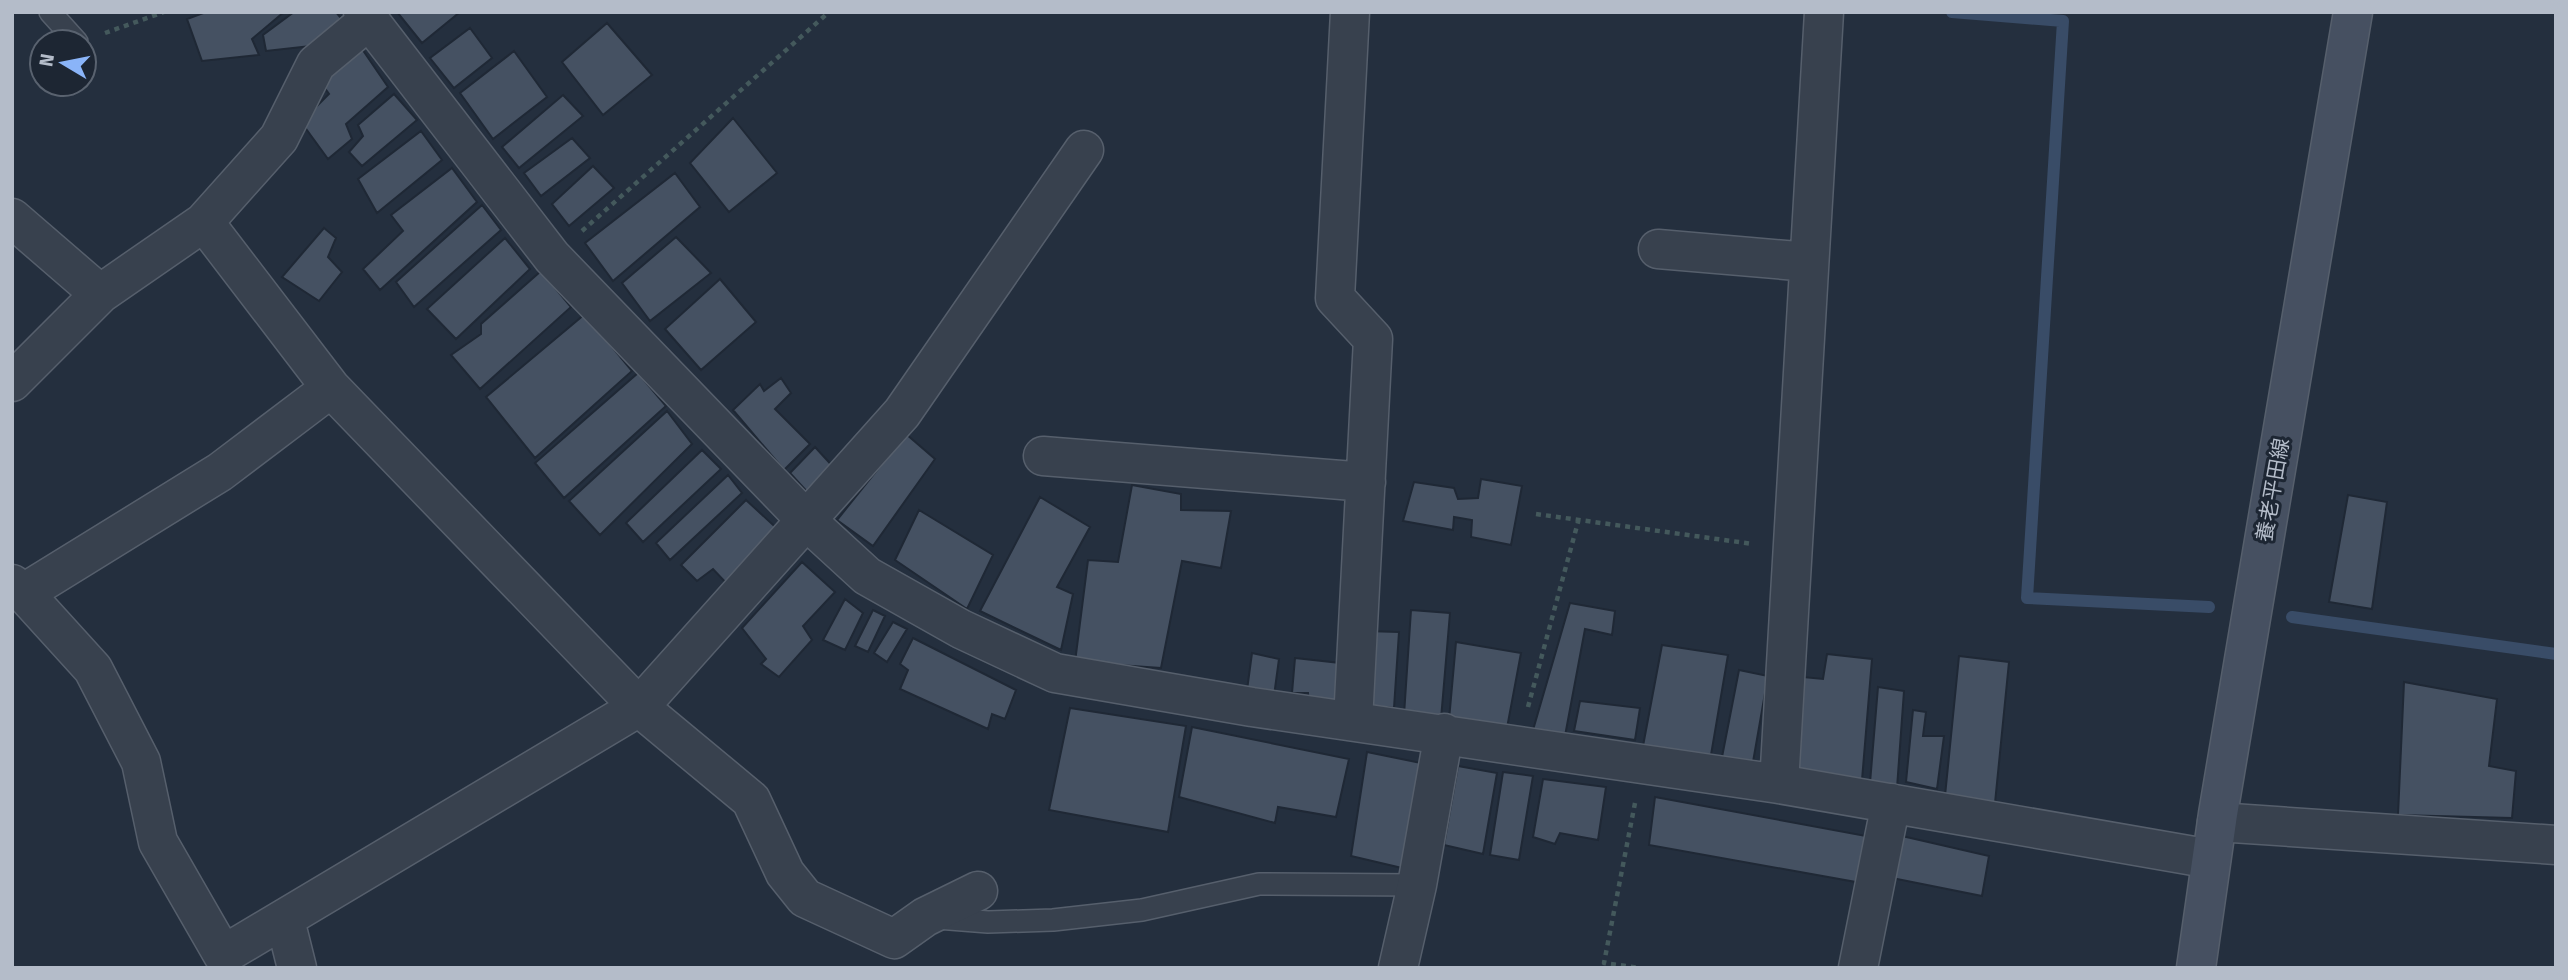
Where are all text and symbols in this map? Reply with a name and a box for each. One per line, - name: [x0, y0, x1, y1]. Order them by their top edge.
- north arrow: [28, 28, 98, 98]
- text: N: [34, 52, 59, 68]
- street label: 養老平田線: [2251, 436, 2295, 544]

